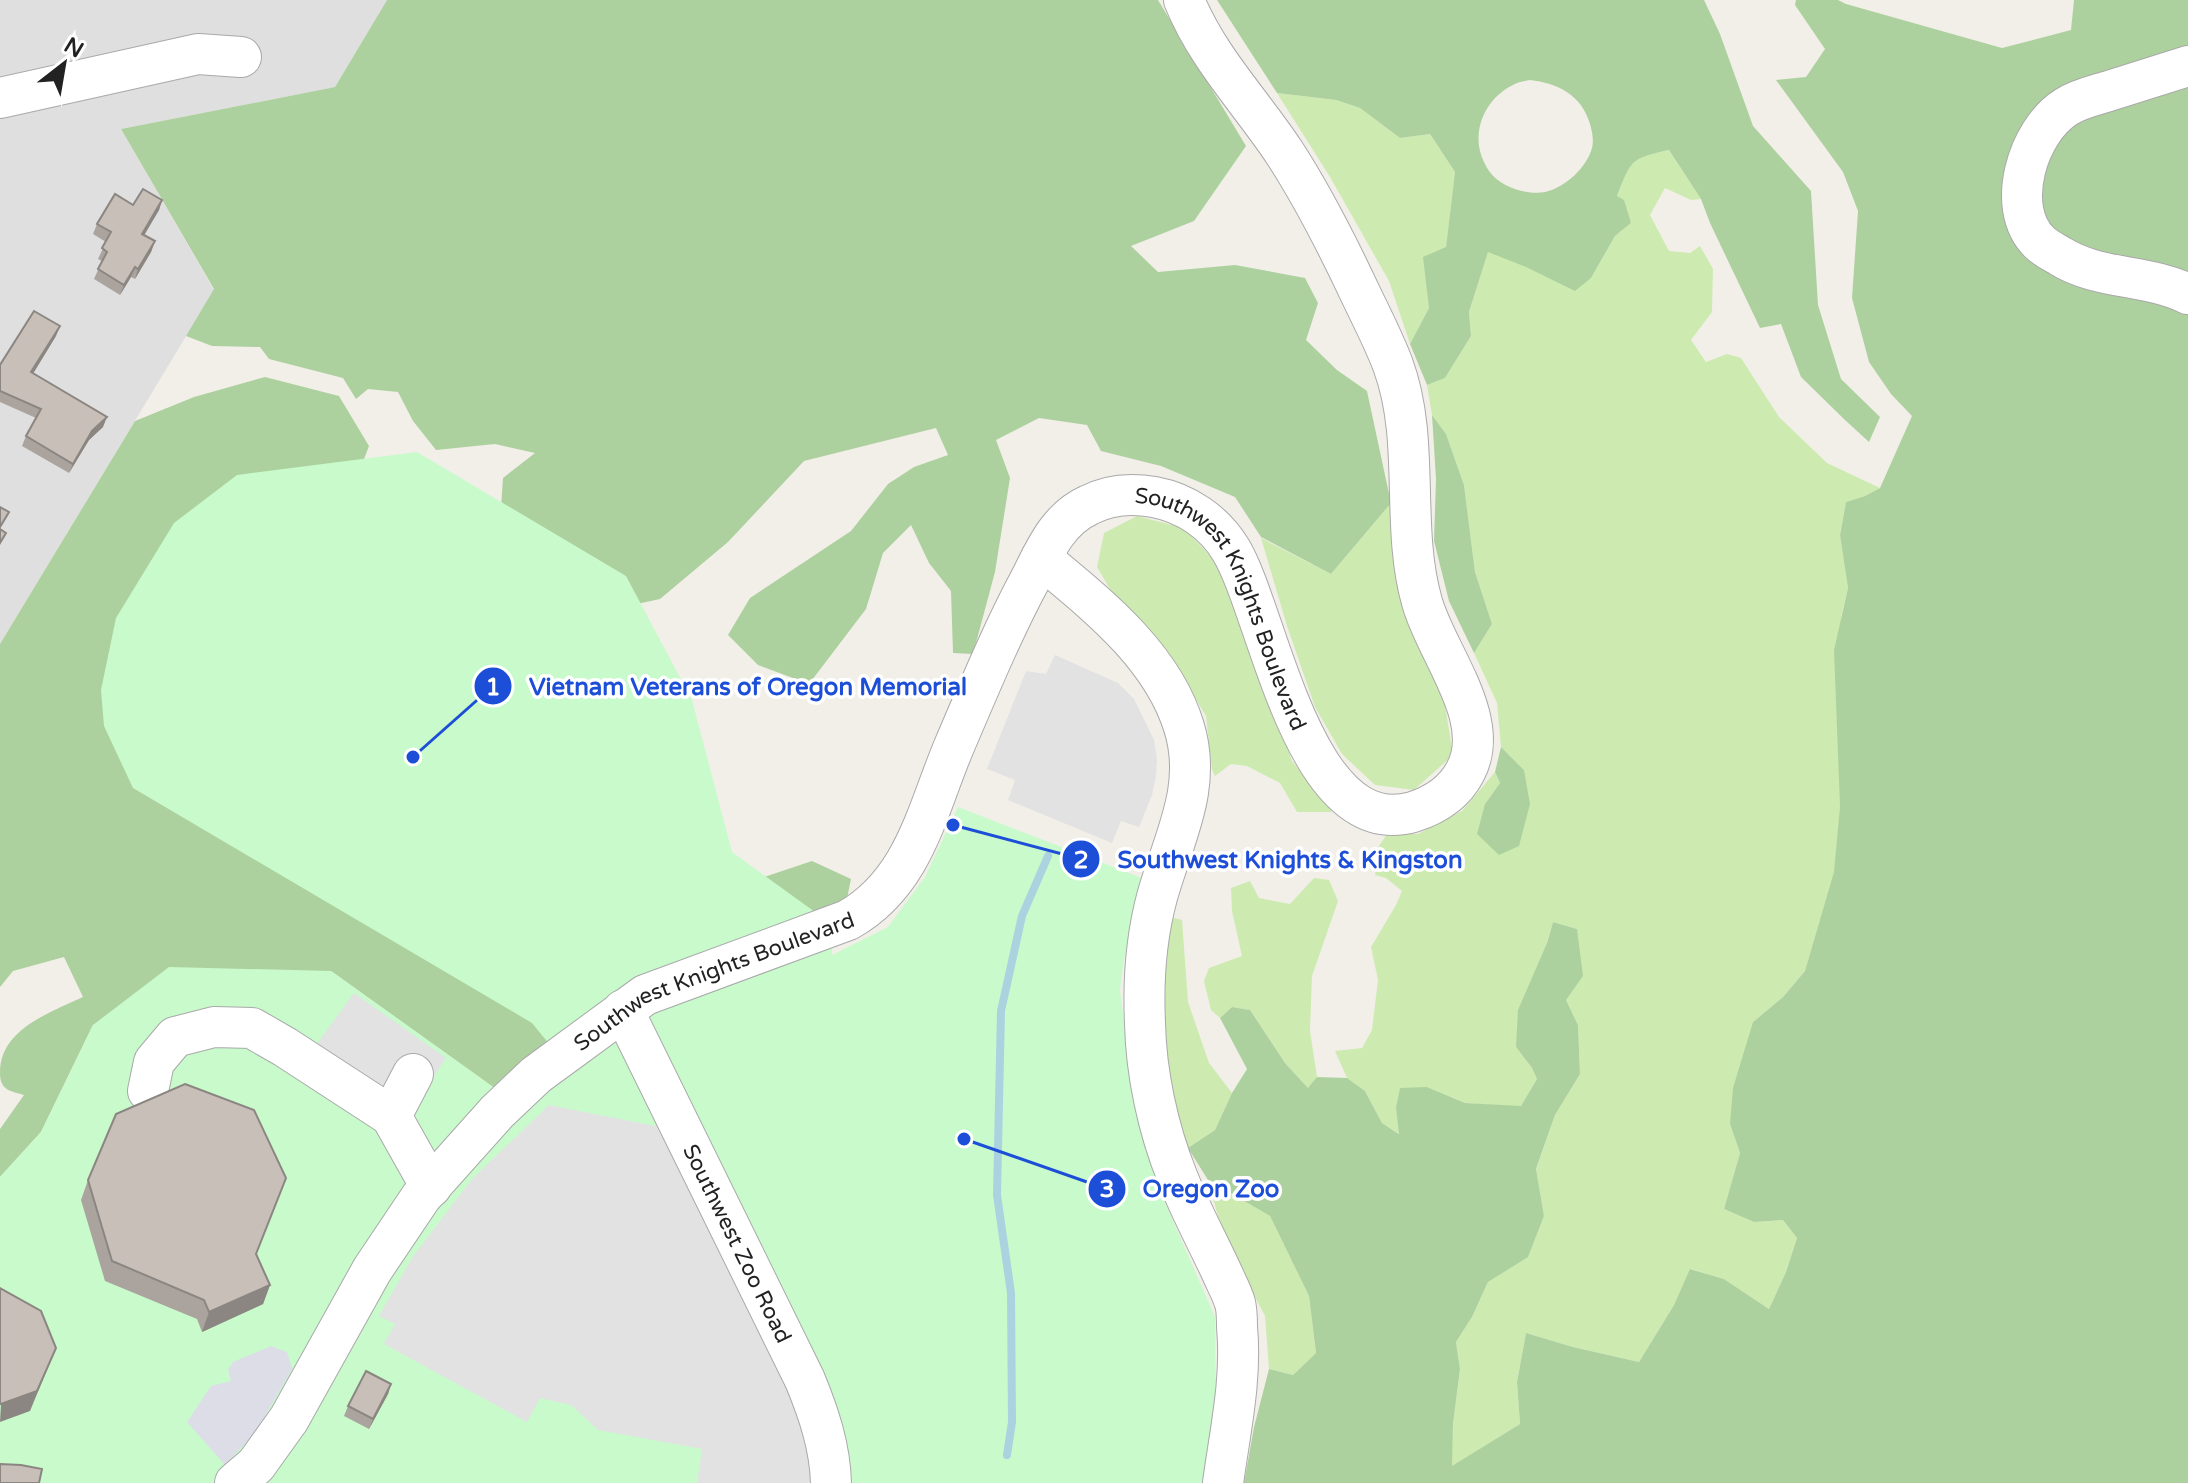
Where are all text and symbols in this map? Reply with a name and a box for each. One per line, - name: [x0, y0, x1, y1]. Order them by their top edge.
- north arrow: [24, 24, 104, 104]
- text: N: [60, 32, 88, 63]
- street label: Southwest Knights Boulevard: [1134, 483, 1312, 735]
- callout: Vietnam Veterans of Oregon Memorial: [473, 662, 983, 710]
- text: 1: [485, 673, 501, 702]
- text: Vietnam Veterans of Oregon Memorial: [529, 673, 967, 702]
- callout: Southwest Knights & Kingston: [1061, 835, 1479, 883]
- text: 2: [1073, 846, 1089, 875]
- text: Southwest Knights & Kingston: [1117, 846, 1463, 875]
- street label: Southwest Knights Boulevard: [569, 907, 858, 1057]
- street label: Southwest Zoo Road: [677, 1140, 797, 1347]
- callout: Oregon Zoo: [1087, 1165, 1296, 1213]
- text: 3: [1099, 1175, 1115, 1204]
- text: Oregon Zoo: [1143, 1175, 1279, 1204]

